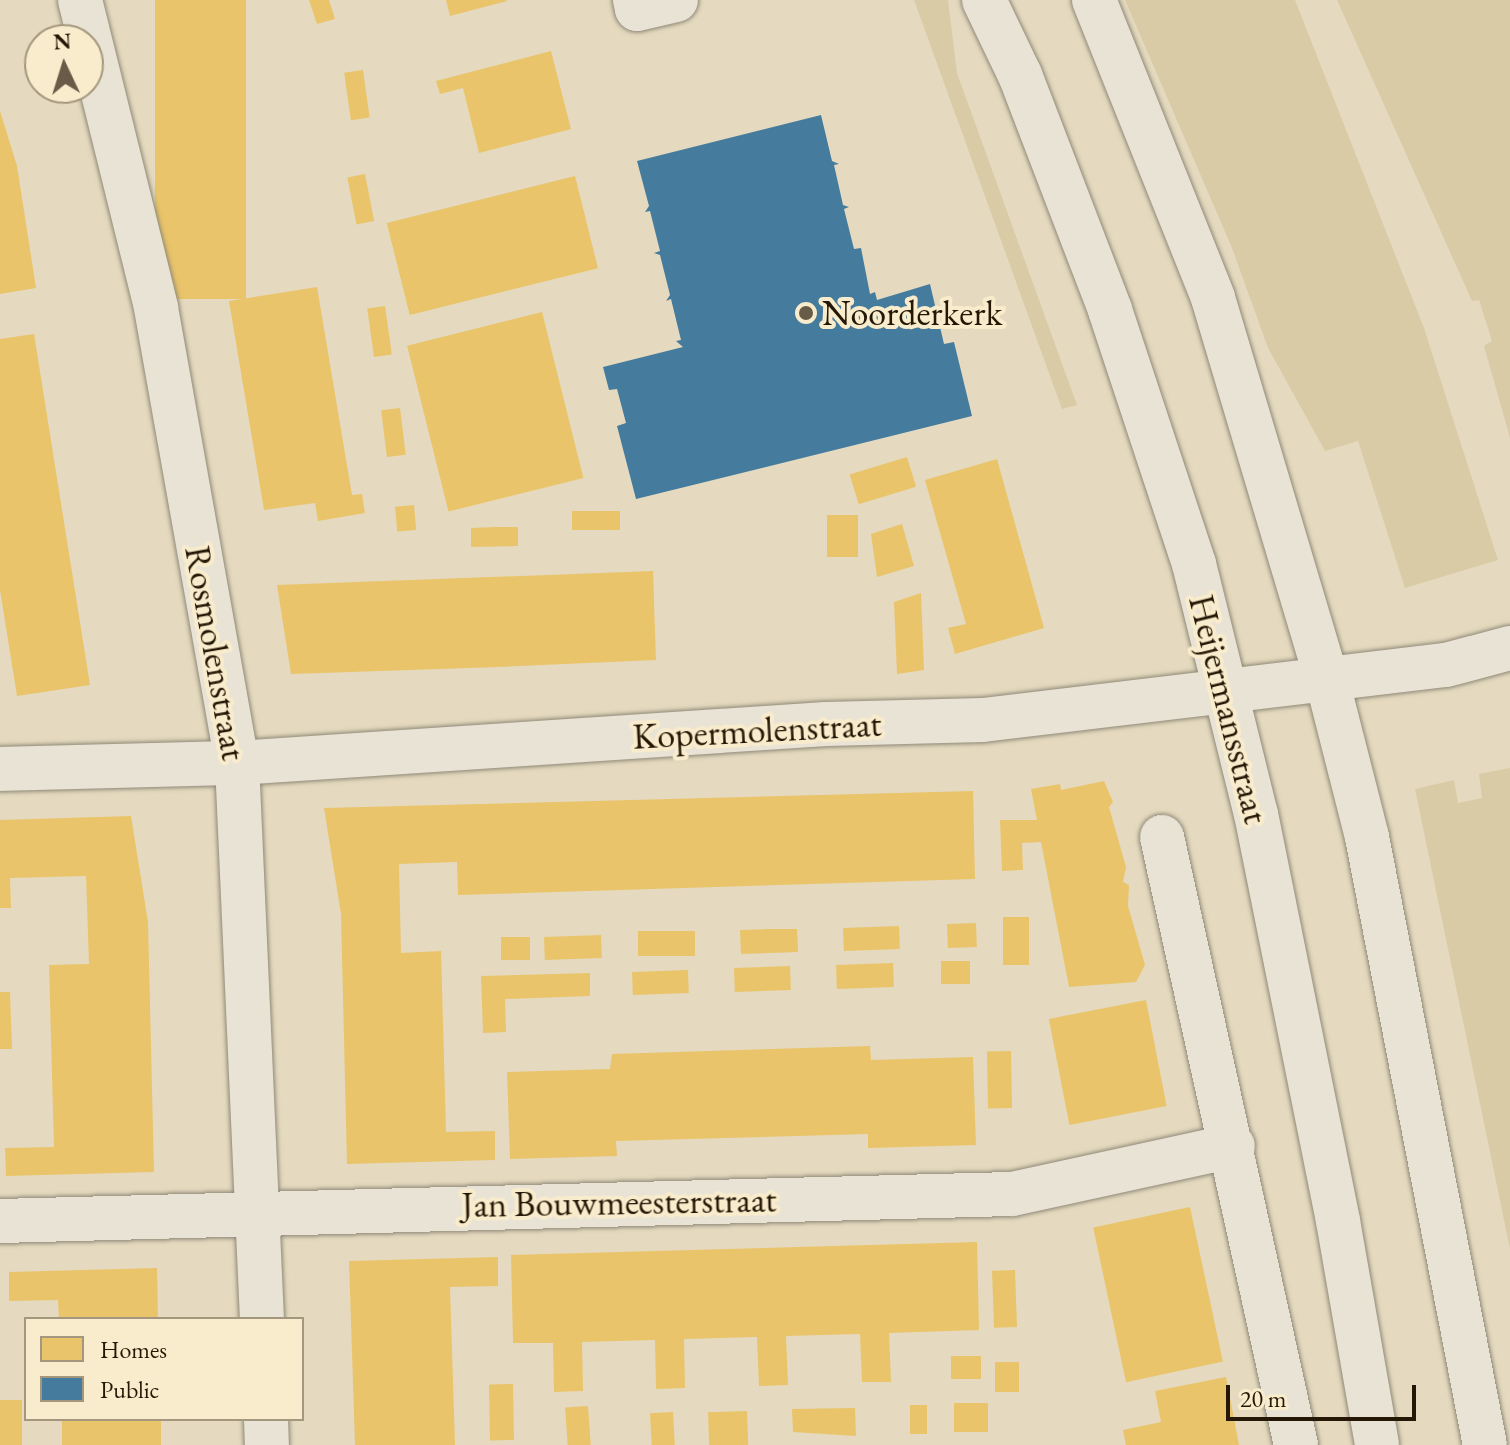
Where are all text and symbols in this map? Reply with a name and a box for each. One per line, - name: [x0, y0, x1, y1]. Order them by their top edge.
- north arrow: [24, 24, 104, 104]
- text: N: [53, 26, 72, 57]
- place label: Noorderkerk: [822, 291, 1002, 335]
- marker: Noorderkerk: [797, 304, 815, 322]
- street label: Rosmolenstraat: [176, 542, 256, 764]
- street label: Heijermansstraat: [1180, 590, 1278, 828]
- street label: Kopermolenstraat: [632, 702, 882, 758]
- street label: Jan Bouwmeesterstraat: [461, 1178, 777, 1226]
- legend: [24, 1317, 304, 1421]
- text: Homes: [100, 1334, 167, 1365]
- scale bar: [1230, 1369, 1420, 1419]
- text: Public: [100, 1374, 159, 1405]
- text: 20 m: [1240, 1383, 1287, 1414]

